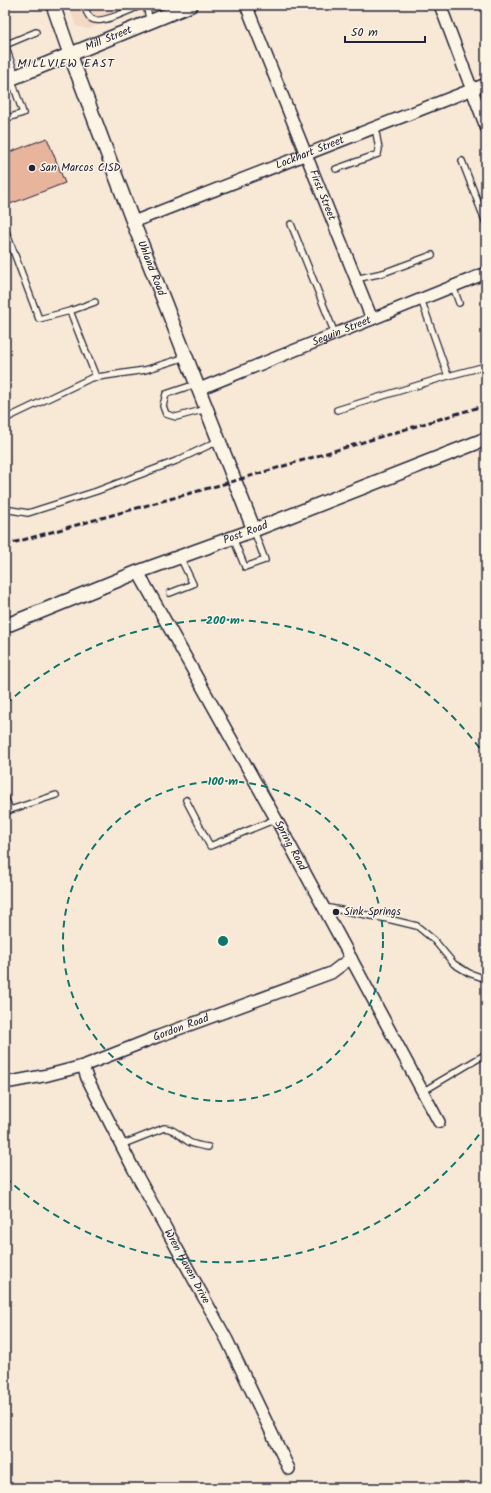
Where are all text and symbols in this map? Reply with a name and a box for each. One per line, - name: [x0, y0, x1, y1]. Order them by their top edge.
- scale bar: [345, 18, 425, 44]
- street label: Mill Street: [83, 21, 135, 56]
- text: 50 m: [351, 23, 378, 42]
- district label: MILLVIEW EAST: [17, 54, 115, 73]
- street label: Lockhart Street: [273, 131, 348, 174]
- place label: San Marcos CISD: [40, 159, 121, 177]
- marker: San Marcos CISD: [27, 163, 37, 173]
- street label: First Street: [304, 167, 341, 224]
- street label: Uhland Road: [132, 238, 170, 299]
- street label: Seguin Street: [310, 311, 375, 351]
- street label: Post Road: [221, 516, 271, 549]
- text: 200 m: [206, 611, 240, 630]
- text: 100 m: [208, 772, 238, 791]
- street label: Spring Road: [269, 817, 311, 874]
- place label: Sink Springs: [344, 903, 401, 921]
- marker: Sink Springs: [331, 907, 341, 917]
- centre of rings: [216, 934, 230, 948]
- street label: Gordon Road: [150, 1009, 212, 1046]
- street label: Wren Haven Drive: [159, 1226, 215, 1307]

